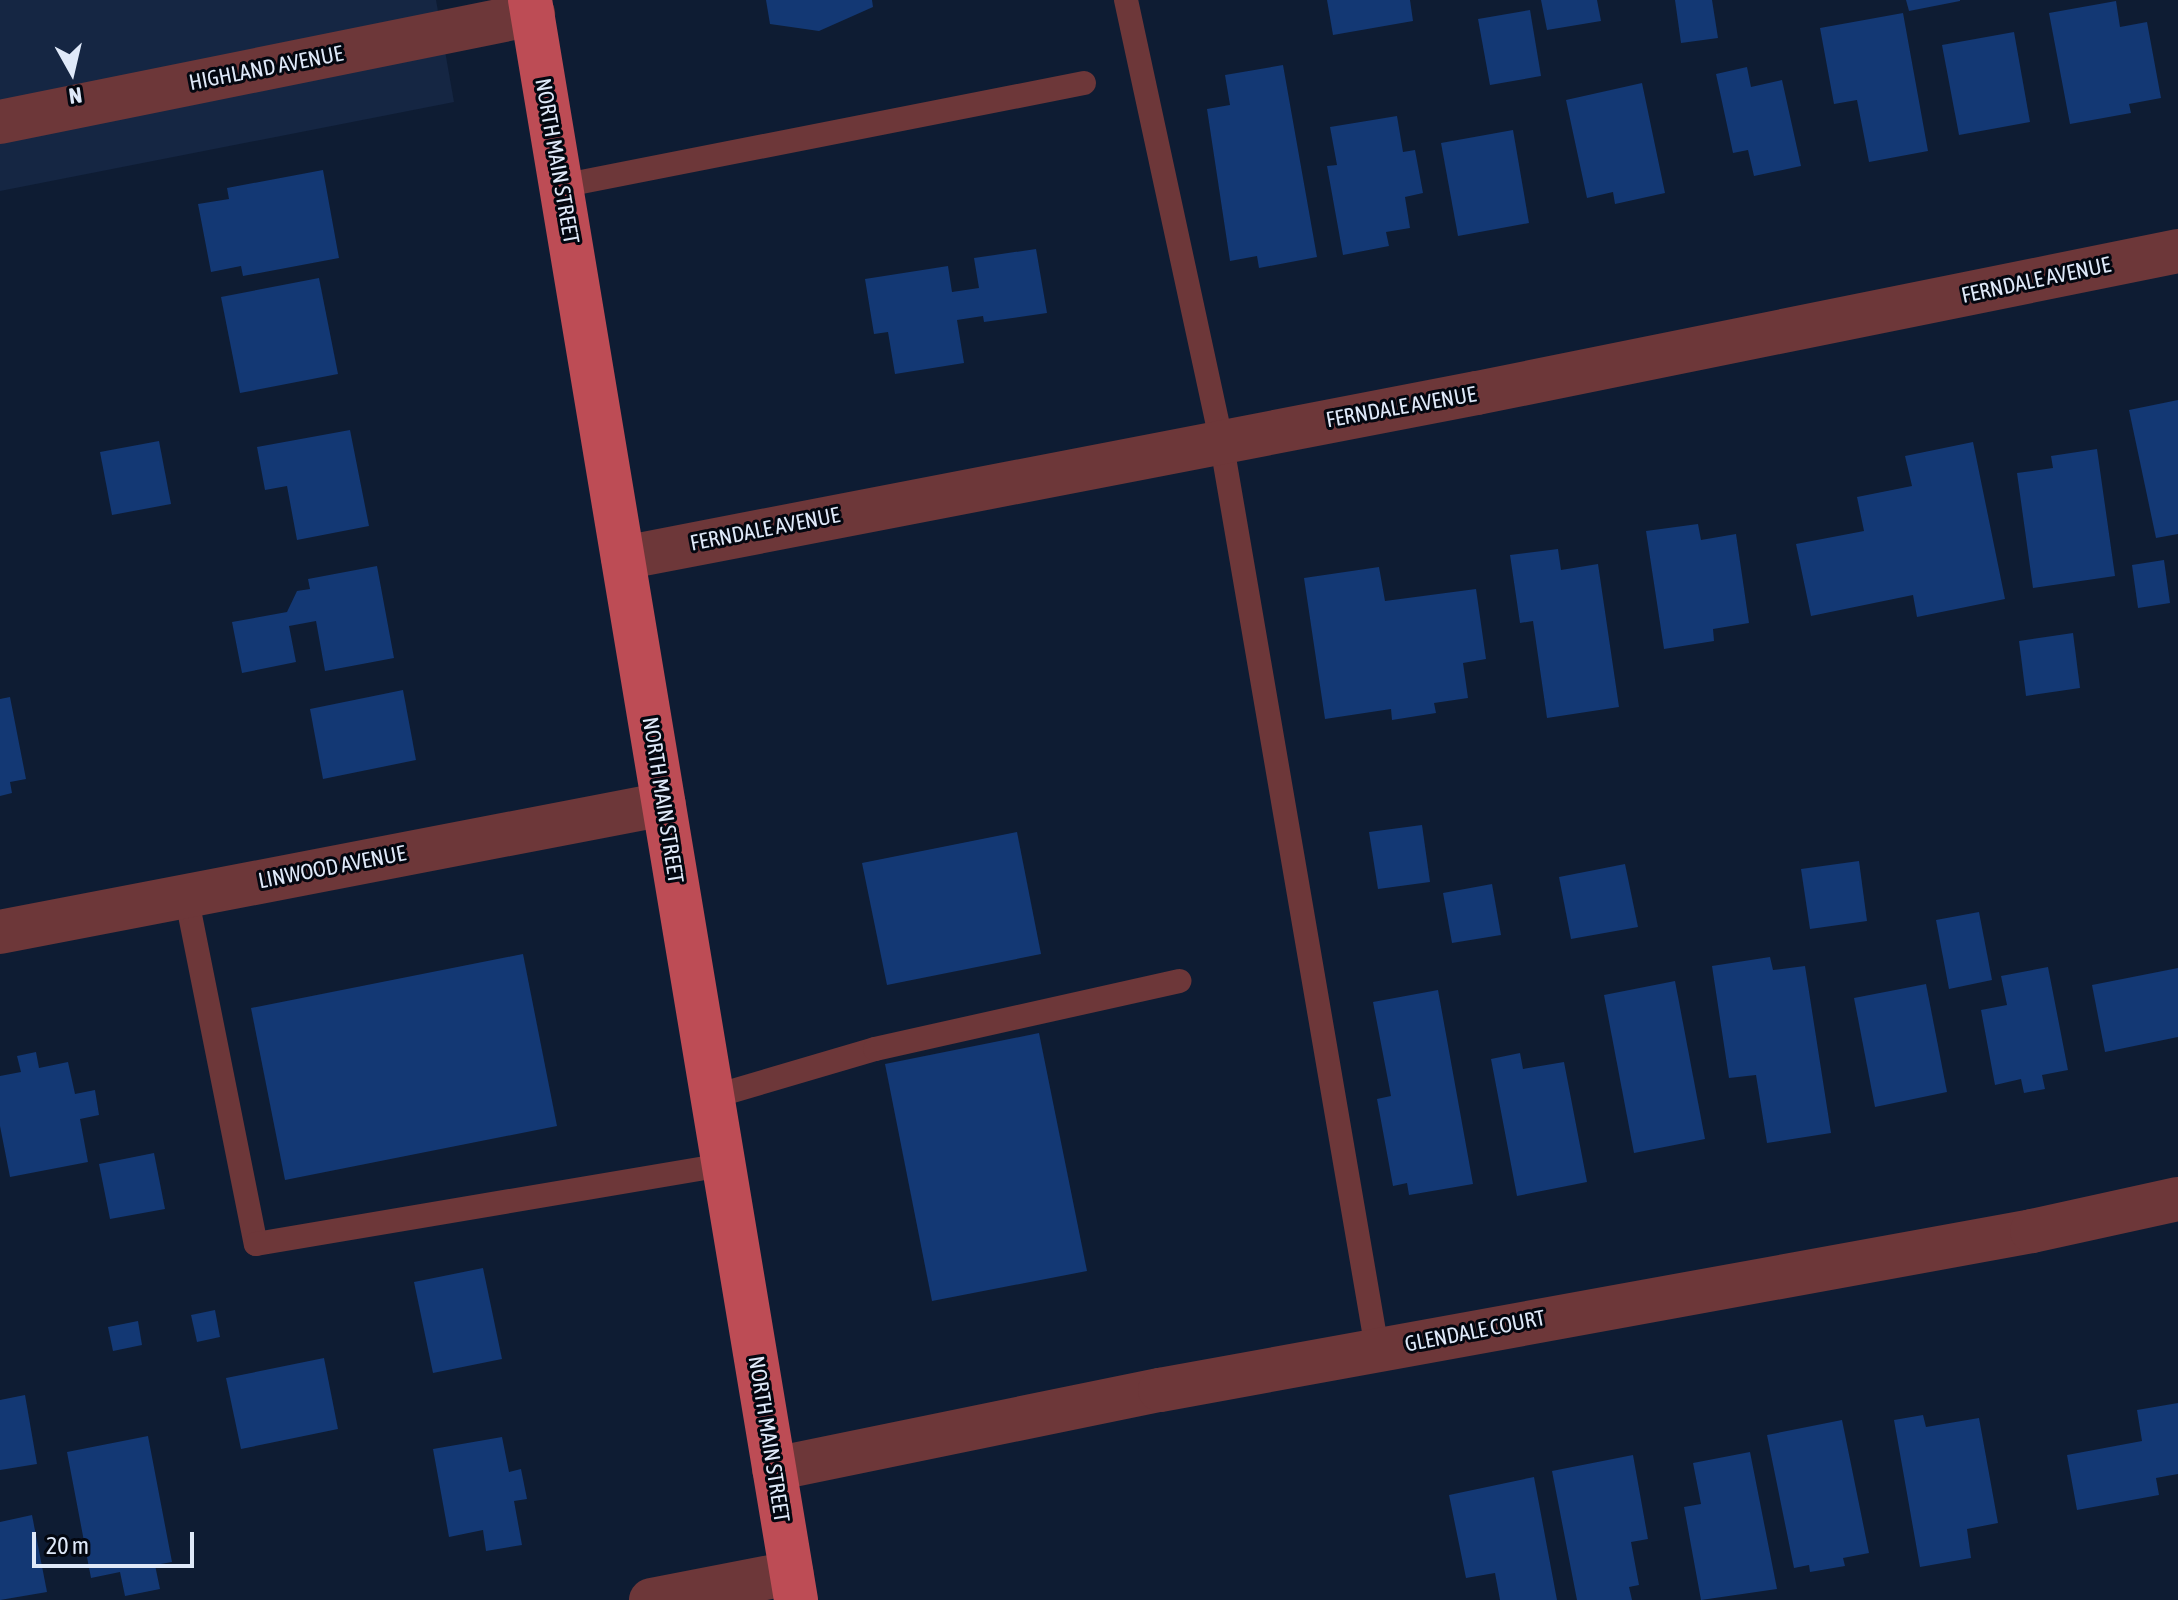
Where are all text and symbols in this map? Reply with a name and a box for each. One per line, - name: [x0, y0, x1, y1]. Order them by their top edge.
- north arrow: [32, 32, 112, 112]
- street label: HIGHLAND AVENUE: [187, 40, 345, 96]
- street label: NORTH MAIN STREET: [529, 76, 585, 246]
- text: N: [67, 82, 84, 110]
- street label: FERNDALE AVENUE: [1959, 251, 2113, 309]
- street label: FERNDALE AVENUE: [1324, 381, 1478, 433]
- street label: FERNDALE AVENUE: [688, 502, 842, 556]
- street label: NORTH MAIN STREET: [637, 715, 689, 885]
- street label: LINWOOD AVENUE: [256, 840, 408, 894]
- street label: GLENDALE COURT: [1403, 1304, 1547, 1358]
- street label: NORTH MAIN STREET: [743, 1354, 795, 1524]
- scale bar: [36, 1516, 198, 1566]
- text: 20 m: [46, 1532, 89, 1559]

